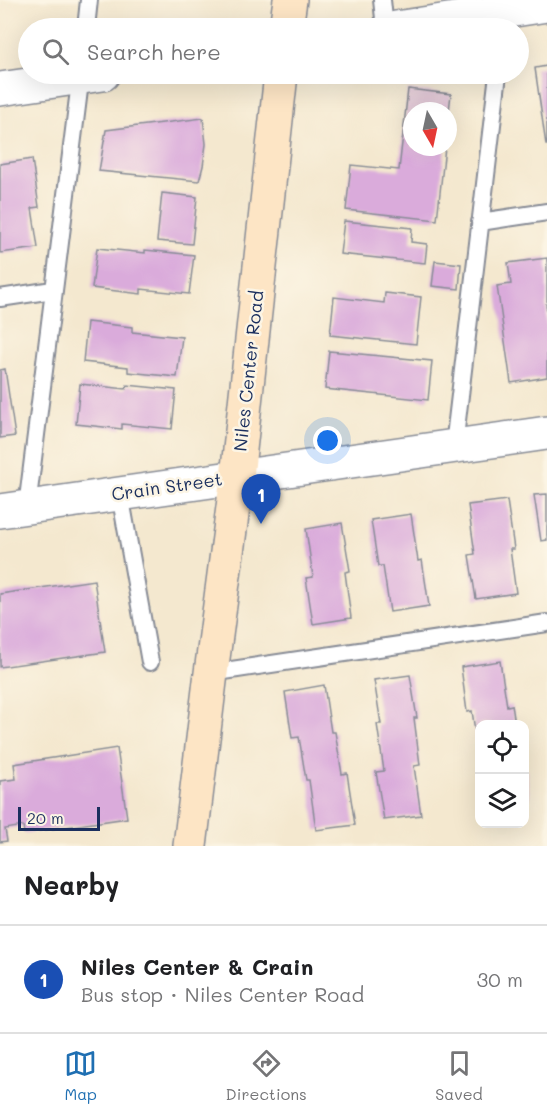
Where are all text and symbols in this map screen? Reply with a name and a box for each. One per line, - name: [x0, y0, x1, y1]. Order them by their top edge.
- search box: [18, 18, 529, 84]
- icon: search: [39, 35, 72, 68]
- text: Search here: [87, 37, 221, 66]
- north arrow: [403, 102, 457, 156]
- street label: Niles Center Road: [228, 289, 268, 453]
- your location: [313, 426, 342, 455]
- street label: Crain Street: [110, 466, 224, 506]
- pin: 1: [242, 474, 280, 524]
- map controls: [475, 720, 529, 828]
- button: locate: [475, 720, 529, 774]
- button: layers: [475, 774, 529, 828]
- scale bar: [18, 804, 100, 832]
- text: 20 m: [27, 807, 64, 828]
- text: Nearby: [24, 868, 119, 902]
- text: Niles Center & Crain: [81, 952, 313, 981]
- text: 1: [39, 966, 48, 992]
- text: 30 m: [477, 966, 523, 992]
- text: Bus stop · Niles Center Road: [81, 981, 364, 1007]
- tab: Map: [64, 1047, 97, 1104]
- tab: Directions: [226, 1047, 307, 1104]
- tab: Saved: [435, 1047, 483, 1104]

